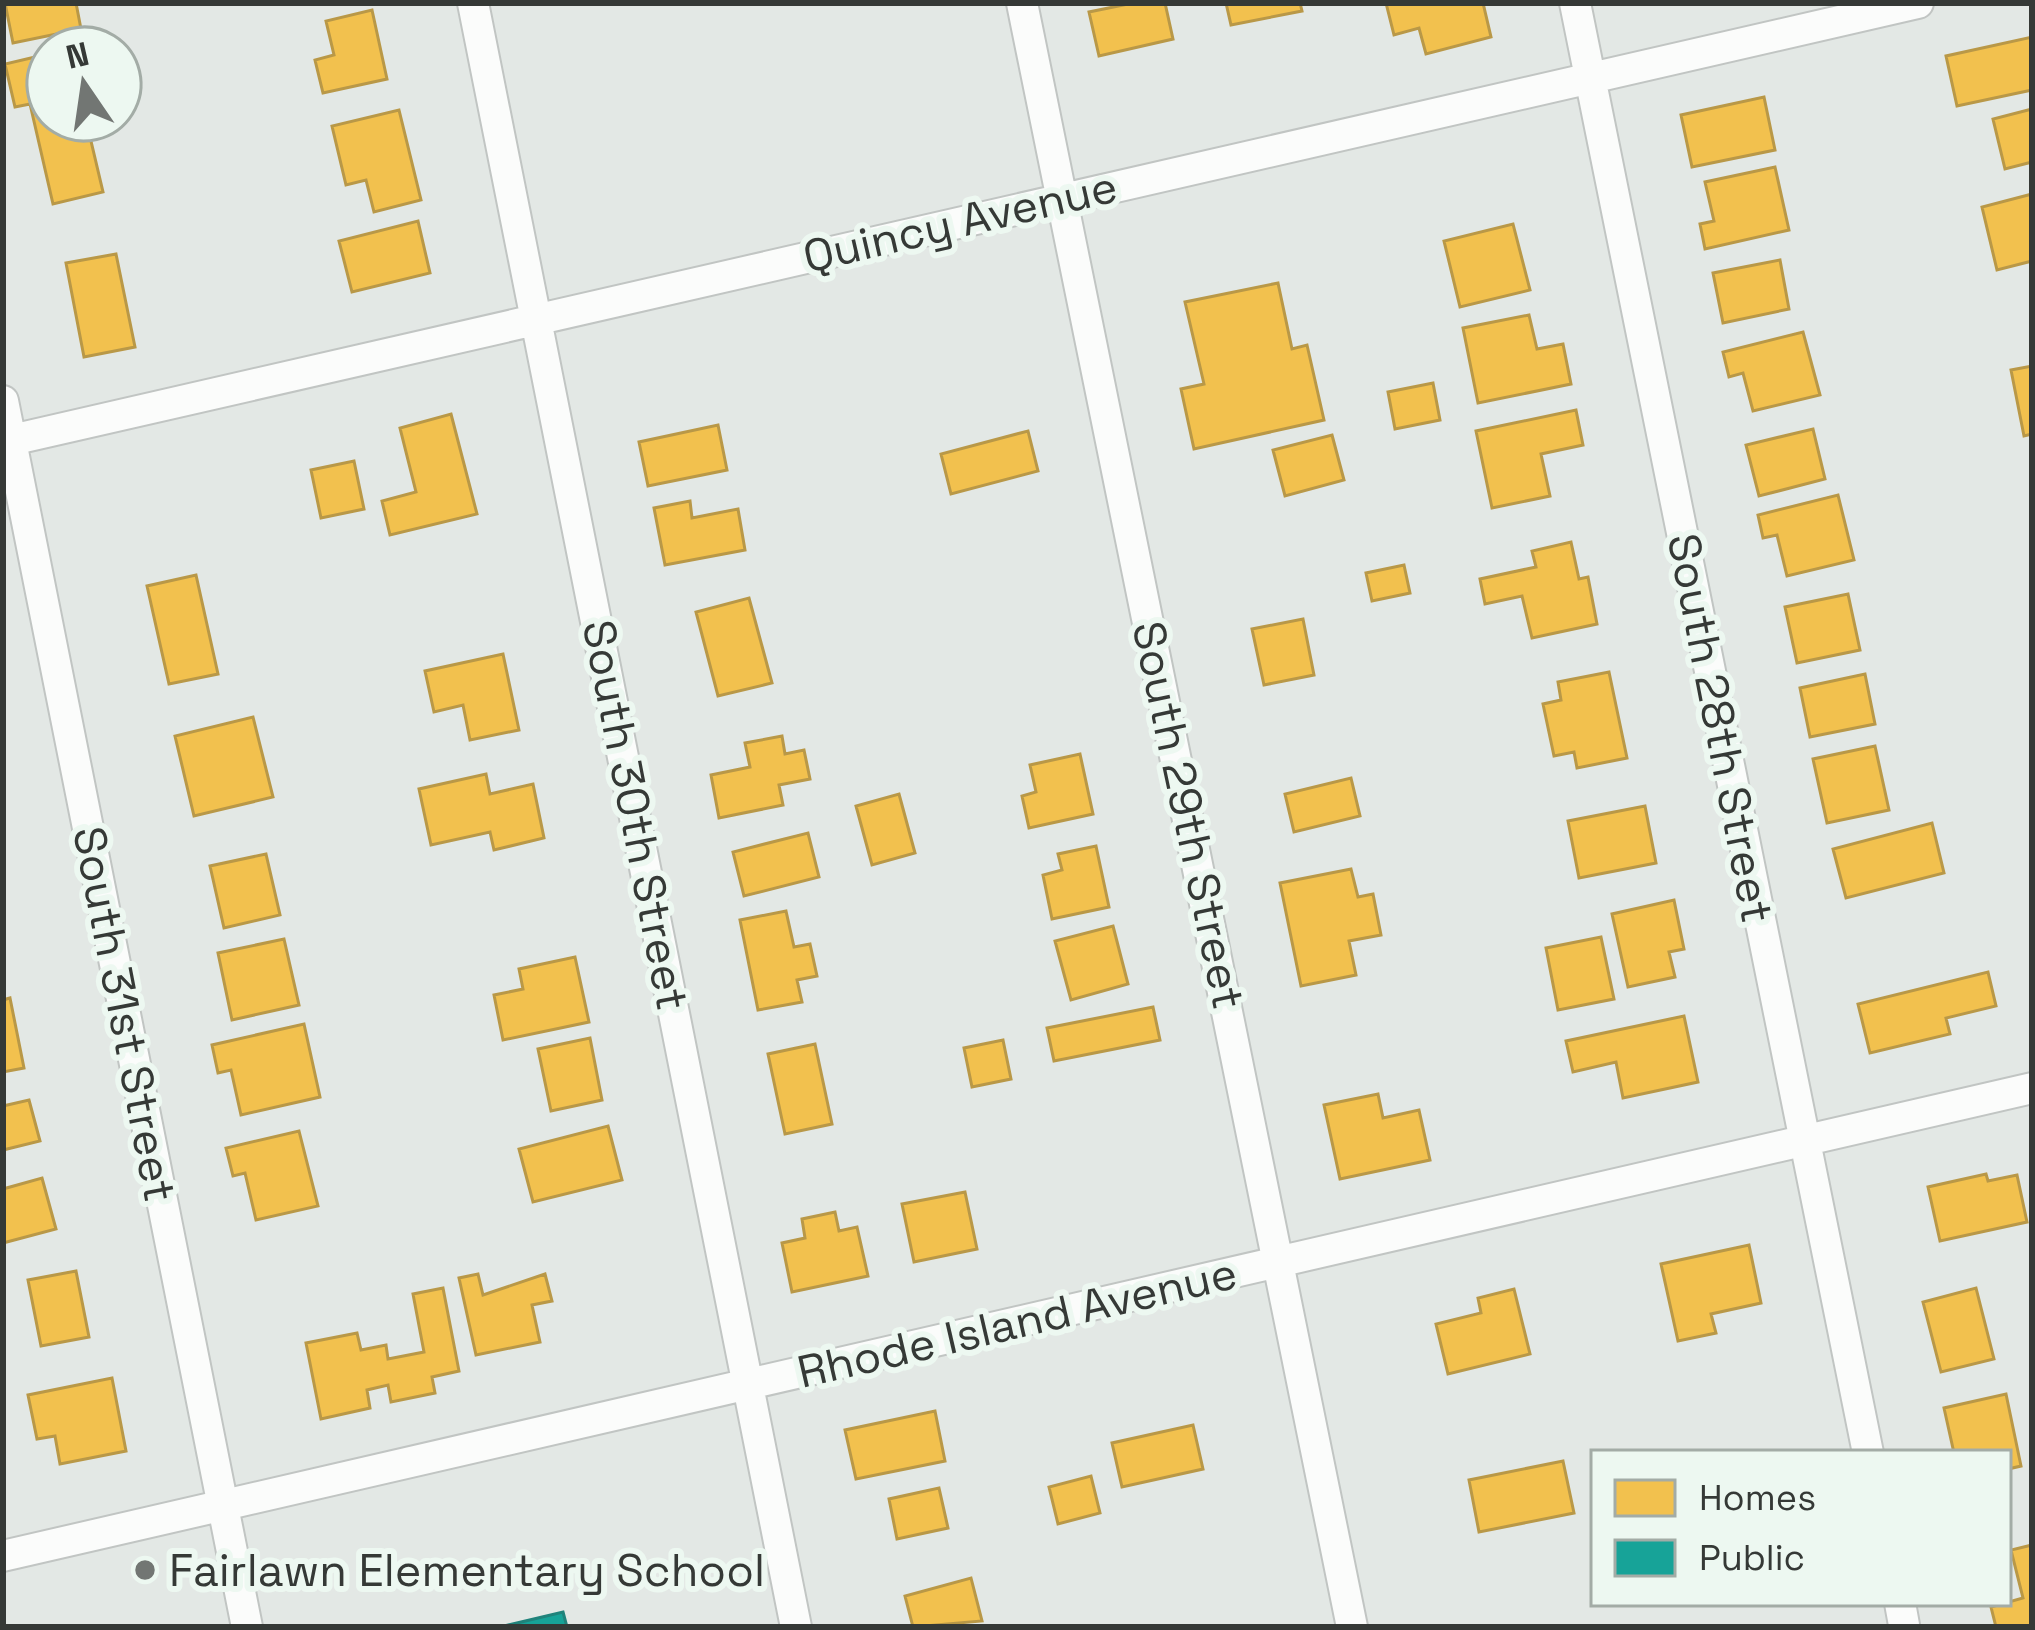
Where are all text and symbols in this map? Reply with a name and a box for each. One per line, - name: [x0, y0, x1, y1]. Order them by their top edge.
- north arrow: [24, 24, 144, 144]
- text: N: [62, 33, 93, 79]
- street label: Quincy Avenue: [798, 158, 1123, 285]
- street label: South 28th Street: [1655, 529, 1786, 928]
- street label: South 30th Street: [570, 615, 701, 1015]
- street label: South 29th Street: [1120, 616, 1257, 1014]
- street label: South 31st Street: [60, 822, 189, 1207]
- street label: Rhode Island Avenue: [792, 1244, 1242, 1401]
- legend: [1591, 1450, 2011, 1606]
- text: Homes: [1699, 1475, 1816, 1521]
- text: Public: [1699, 1535, 1805, 1581]
- place label: Fairlawn Elementary School: [169, 1542, 765, 1599]
- marker: Fairlawn Elementary School: [132, 1557, 158, 1583]

